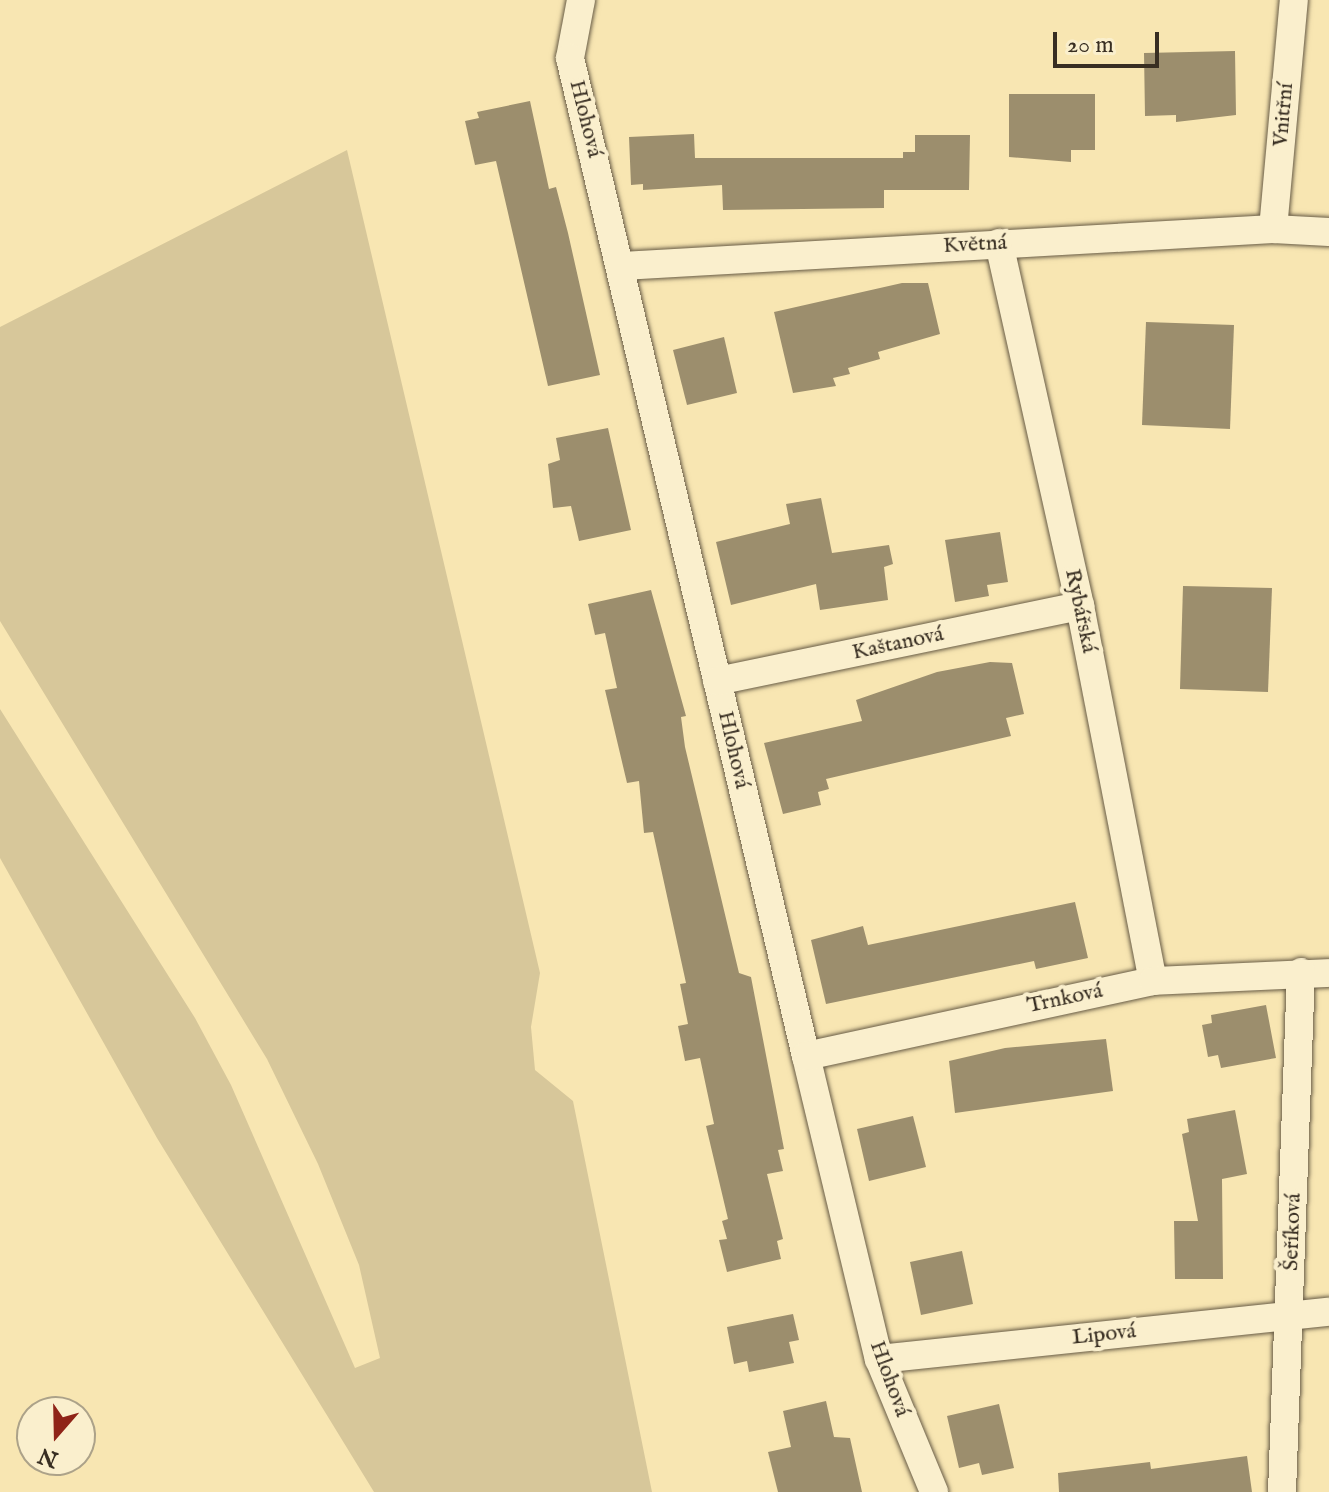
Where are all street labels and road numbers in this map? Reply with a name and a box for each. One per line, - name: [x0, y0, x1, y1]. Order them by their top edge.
- street label: Hlohová: [563, 77, 607, 161]
- street label: Vnitřní: [1268, 82, 1300, 148]
- street label: Květná: [942, 230, 1008, 260]
- street label: Rybářská: [1058, 567, 1102, 655]
- street label: Kaštanová: [850, 621, 946, 667]
- street label: Hlohová: [711, 709, 755, 791]
- street label: Trnková: [1025, 978, 1105, 1020]
- street label: Šeříková: [1278, 1193, 1308, 1271]
- street label: Lipová: [1071, 1319, 1137, 1351]
- street label: Hlohová: [863, 1337, 915, 1421]

